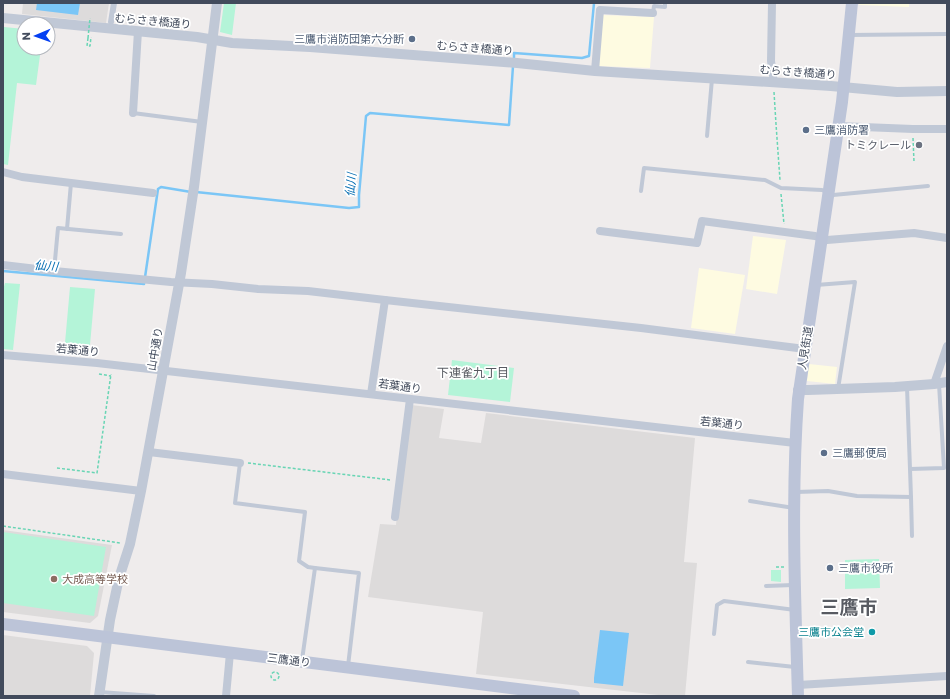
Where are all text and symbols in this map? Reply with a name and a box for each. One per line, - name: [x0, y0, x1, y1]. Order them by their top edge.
- street label: むらさき橋通り: [114, 10, 192, 32]
- north arrow: [16, 16, 56, 56]
- place label: 三鷹市消防団第六分断: [294, 31, 404, 47]
- text: N: [18, 32, 34, 41]
- marker: 三鷹市消防団第六分断: [407, 34, 417, 44]
- street label: むらさき橋通り: [436, 37, 514, 59]
- street label: むらさき橋通り: [759, 61, 837, 83]
- place label: 三鷹消防署: [814, 122, 869, 138]
- marker: 三鷹消防署: [801, 125, 811, 135]
- place label: トミクレール: [845, 137, 911, 153]
- marker: トミクレール: [914, 140, 924, 150]
- water label: 仙川: [341, 170, 360, 198]
- water label: 仙川: [33, 256, 61, 275]
- street label: 人見街道: [794, 325, 816, 371]
- street label: 山中通り: [143, 326, 167, 372]
- street label: 若葉通り: [55, 340, 101, 360]
- district label: 下連雀九丁目: [437, 364, 509, 381]
- street label: 若葉通り: [377, 375, 423, 397]
- street label: 若葉通り: [699, 413, 745, 433]
- place label: 三鷹郵便局: [832, 445, 887, 461]
- marker: 三鷹郵便局: [819, 448, 829, 458]
- place label: 三鷹市役所: [838, 560, 894, 576]
- marker: 三鷹市役所: [825, 563, 835, 573]
- place label: 大成高等学校: [62, 571, 128, 587]
- marker: 大成高等学校: [49, 574, 59, 584]
- district label: 三鷹市: [820, 594, 878, 621]
- place label: 三鷹市公会堂: [798, 624, 864, 640]
- marker: 三鷹市公会堂: [867, 627, 877, 637]
- street label: 三鷹通り: [266, 649, 312, 671]

